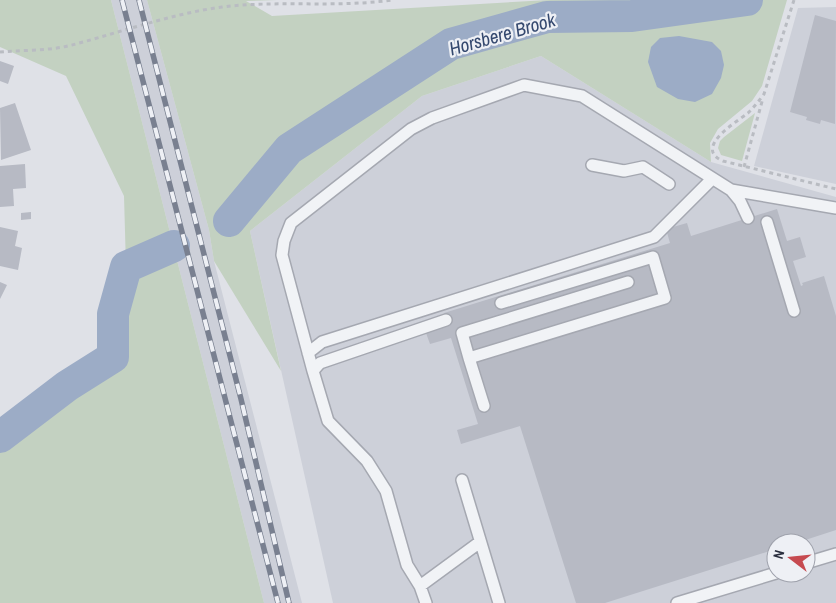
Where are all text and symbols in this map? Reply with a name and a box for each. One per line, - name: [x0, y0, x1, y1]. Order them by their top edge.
- water label: Horsbere Brook: [446, 6, 559, 62]
- north arrow: [766, 533, 816, 583]
- text: N: [769, 548, 788, 561]

